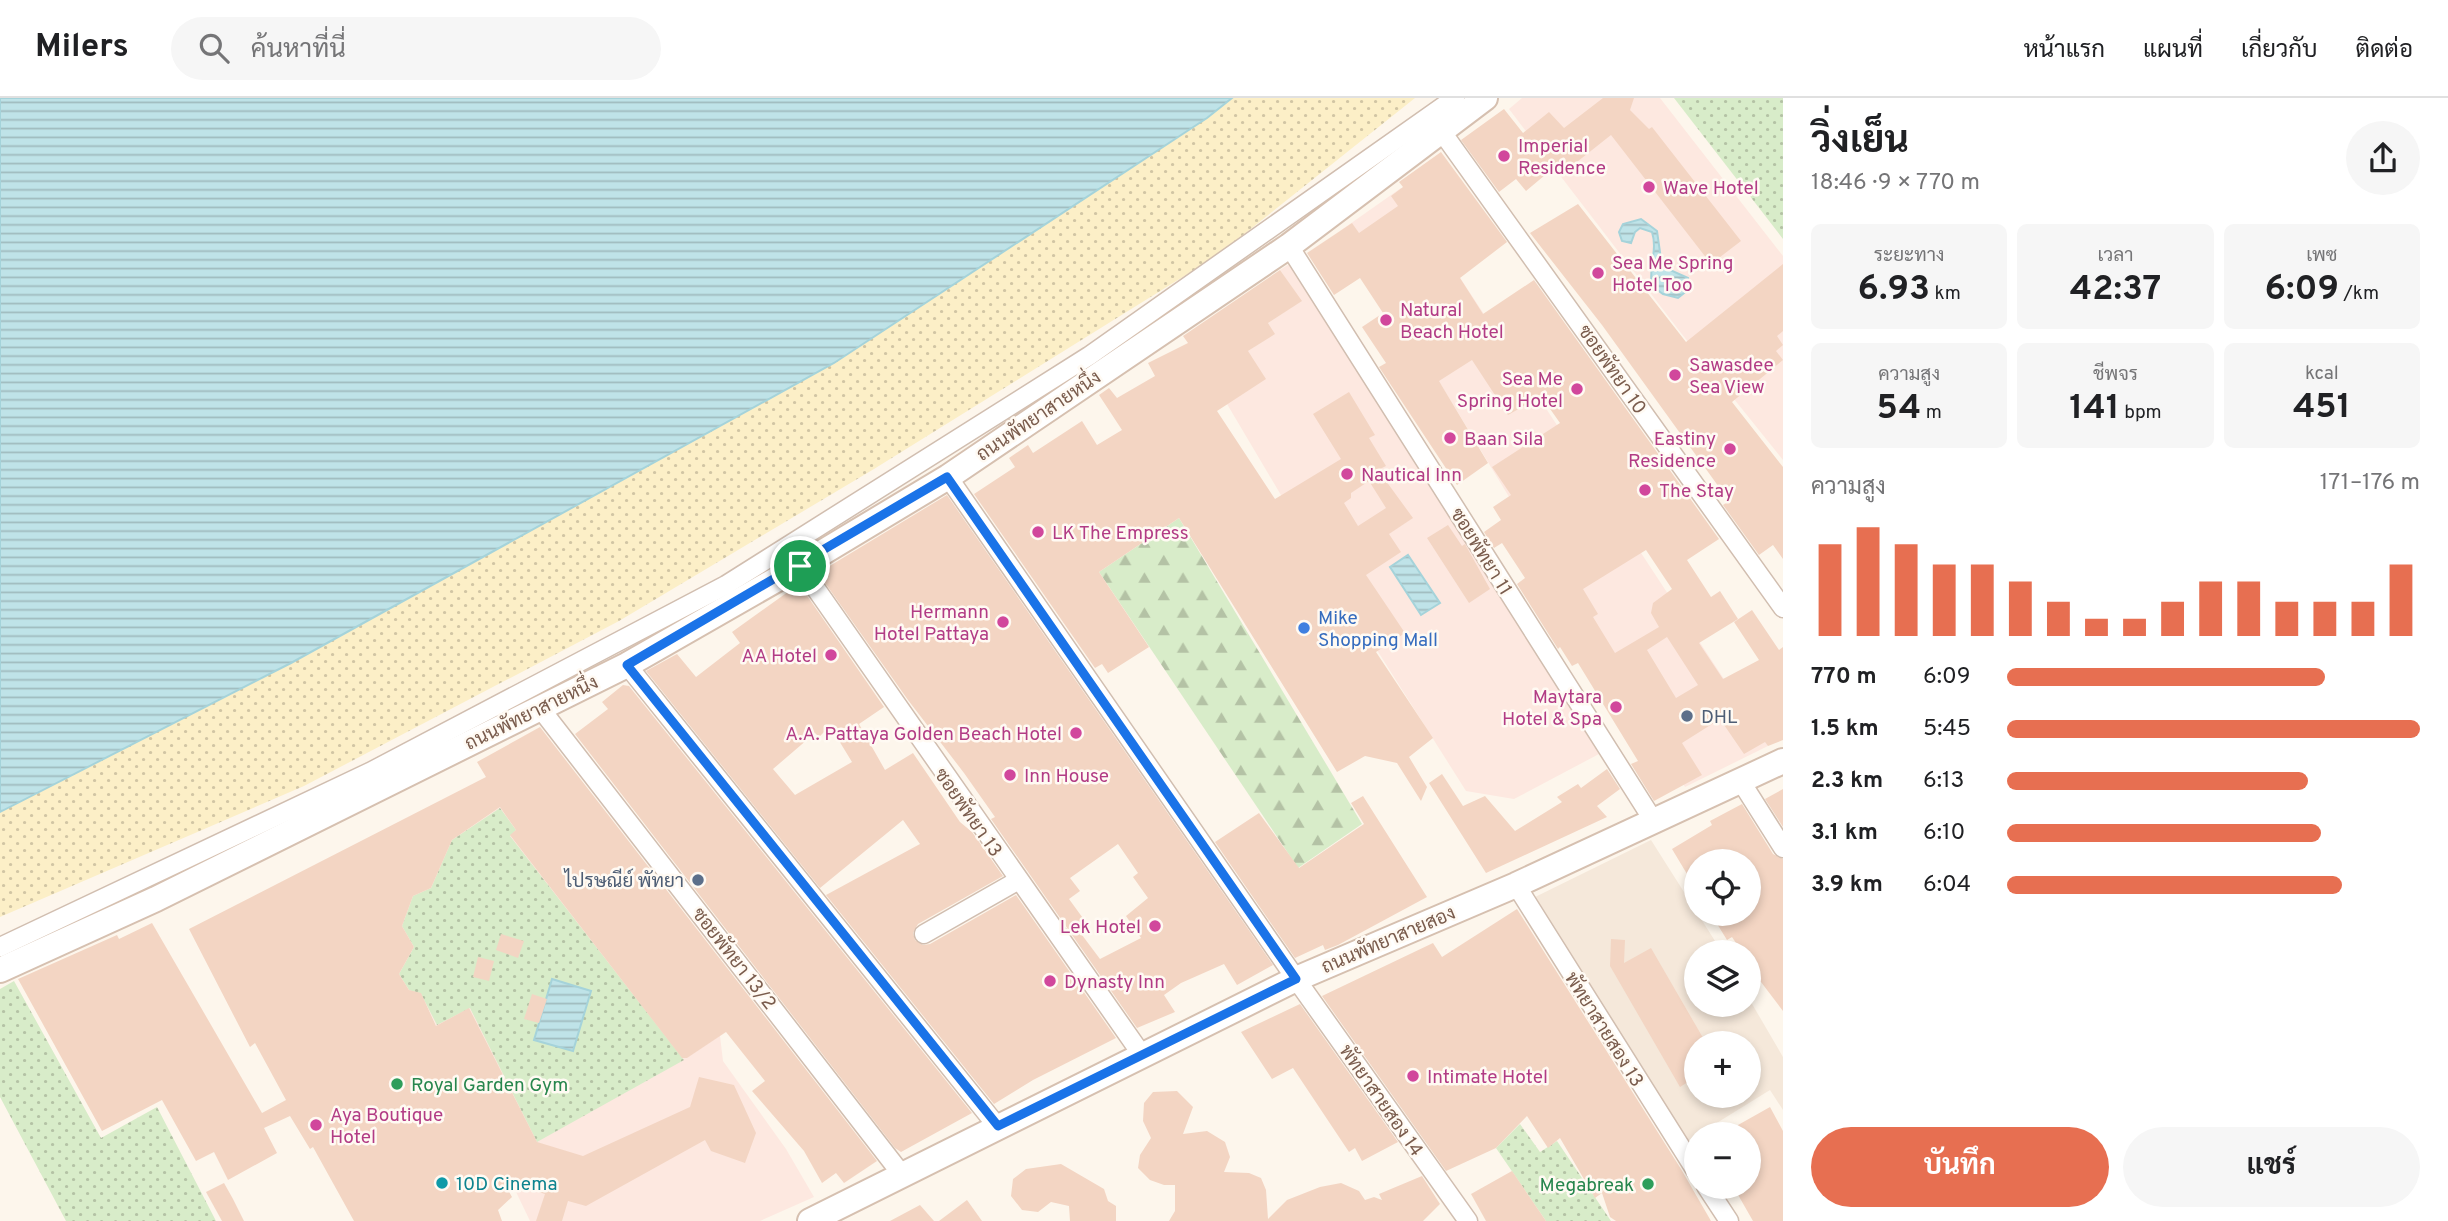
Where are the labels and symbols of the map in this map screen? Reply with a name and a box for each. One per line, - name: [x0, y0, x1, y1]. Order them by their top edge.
- place label: Imperial Residence: [1518, 135, 1606, 181]
- marker: Imperial Residence: [1496, 148, 1512, 164]
- place label: Wave Hotel: [1663, 177, 1759, 201]
- marker: Wave Hotel: [1641, 179, 1657, 195]
- place label: Sea Me Spring Hotel Too: [1612, 252, 1733, 298]
- marker: Sea Me Spring Hotel Too: [1590, 265, 1606, 281]
- place label: Natural Beach Hotel: [1400, 299, 1504, 345]
- marker: Natural Beach Hotel: [1378, 312, 1394, 328]
- street label: ซอยพัทยา 10: [1572, 321, 1651, 420]
- place label: Sawasdee Sea View: [1689, 354, 1774, 400]
- street label: ถนนพัทยาสายหนึ่ง: [968, 360, 1106, 467]
- marker: Sawasdee Sea View: [1667, 367, 1683, 383]
- place label: Sea Me Spring Hotel: [1457, 368, 1563, 414]
- marker: Sea Me Spring Hotel: [1569, 381, 1585, 397]
- place label: Baan Sila: [1464, 428, 1543, 452]
- place label: Eastiny Residence: [1628, 428, 1716, 474]
- marker: Baan Sila: [1442, 430, 1458, 446]
- marker: Eastiny Residence: [1722, 441, 1738, 457]
- place label: Nautical Inn: [1361, 464, 1462, 488]
- marker: Nautical Inn: [1339, 466, 1355, 482]
- place label: The Stay: [1659, 480, 1734, 504]
- marker: The Stay: [1637, 482, 1653, 498]
- street label: ซอยพัทยา 11: [1444, 504, 1517, 600]
- place label: LK The Empress: [1052, 522, 1189, 546]
- marker: LK The Empress: [1030, 524, 1046, 540]
- pin: [770, 536, 830, 596]
- place label: Hermann Hotel Pattaya: [874, 601, 989, 647]
- place label: Mike Shopping Mall: [1318, 607, 1438, 653]
- marker: Hermann Hotel Pattaya: [995, 614, 1011, 630]
- marker: Mike Shopping Mall: [1296, 620, 1312, 636]
- place label: AA Hotel: [741, 645, 817, 669]
- marker: AA Hotel: [823, 647, 839, 663]
- street label: ถนนพัทยาสายหนึ่ง: [458, 665, 602, 756]
- place label: Maytara Hotel & Spa: [1502, 686, 1602, 732]
- marker: Maytara Hotel & Spa: [1608, 699, 1624, 715]
- place label: DHL: [1701, 706, 1738, 730]
- marker: DHL: [1679, 708, 1695, 724]
- place label: A.A. Pattaya Golden Beach Hotel: [785, 723, 1062, 747]
- marker: A.A. Pattaya Golden Beach Hotel: [1068, 725, 1084, 741]
- street label: ซอยพัทยา 13: [928, 764, 1007, 862]
- place label: Inn House: [1024, 765, 1109, 789]
- marker: Inn House: [1002, 767, 1018, 783]
- place label: ไปรษณีย์ พัทยา: [563, 868, 684, 894]
- marker: ไปรษณีย์ พัทยา: [690, 872, 706, 888]
- street label: ถนนพัทยาสายสอง: [1318, 902, 1459, 980]
- street label: ซอยพัทยา 13/2: [686, 903, 781, 1015]
- place label: Lek Hotel: [1060, 916, 1141, 940]
- marker: Lek Hotel: [1147, 918, 1163, 934]
- street label: พัทยาสายสอง 13: [1558, 968, 1648, 1092]
- place label: Dynasty Inn: [1064, 971, 1165, 995]
- marker: Dynasty Inn: [1042, 973, 1058, 989]
- street label: พัทยาสายสอง 14: [1333, 1041, 1428, 1162]
- place label: Intimate Hotel: [1427, 1066, 1548, 1090]
- marker: Intimate Hotel: [1405, 1068, 1421, 1084]
- place label: Royal Garden Gym: [411, 1074, 568, 1098]
- marker: Royal Garden Gym: [389, 1076, 405, 1092]
- place label: Aya Boutique Hotel: [330, 1104, 443, 1150]
- marker: Aya Boutique Hotel: [308, 1117, 324, 1133]
- place label: 10D Cinema: [456, 1173, 557, 1197]
- place label: Megabreak: [1540, 1174, 1634, 1198]
- marker: 10D Cinema: [434, 1175, 450, 1191]
- marker: Megabreak: [1640, 1176, 1656, 1192]

